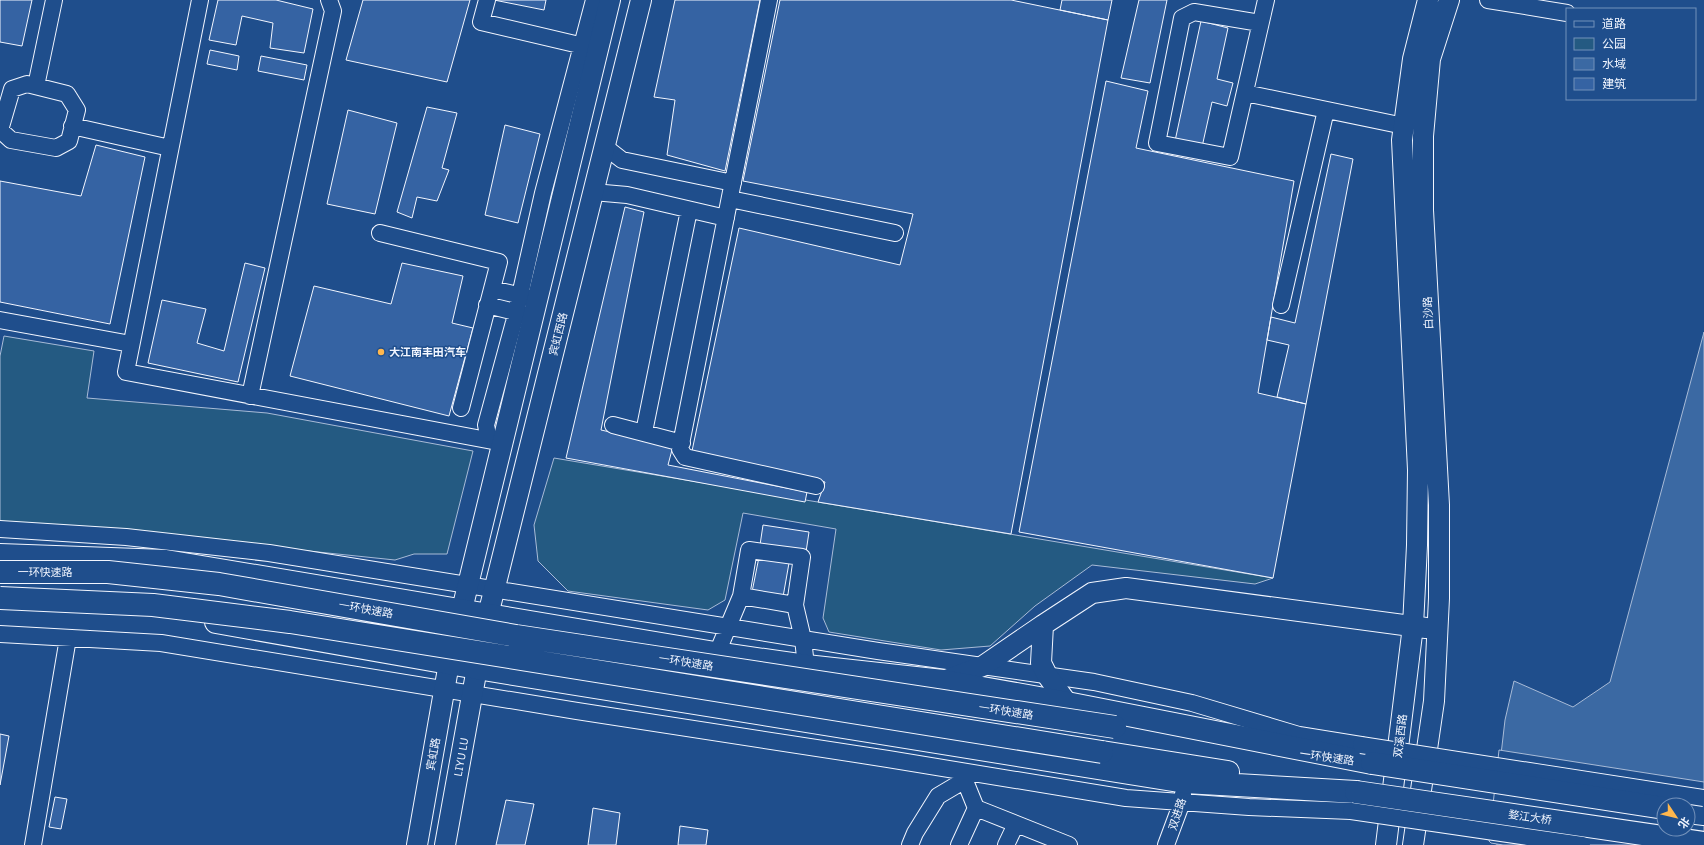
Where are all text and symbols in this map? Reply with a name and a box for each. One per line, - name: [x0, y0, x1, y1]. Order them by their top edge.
- legend: [1566, 8, 1696, 100]
- text: 道路: [1602, 16, 1626, 31]
- text: 公园: [1602, 36, 1626, 51]
- text: 水域: [1602, 56, 1626, 71]
- text: 建筑: [1602, 76, 1626, 91]
- street label: 白沙路: [1420, 296, 1436, 330]
- street label: 宾虹西路: [546, 311, 570, 357]
- place label: 大江南丰田汽车: [389, 345, 466, 359]
- marker: 大江南丰田汽车: [376, 347, 386, 357]
- street label: 一环快速路: [18, 565, 73, 579]
- street label: 一环快速路: [338, 597, 394, 621]
- street label: 一环快速路: [658, 651, 714, 673]
- street label: 一环快速路: [978, 700, 1034, 722]
- street label: 双溪西路: [1390, 713, 1410, 759]
- street label: 宾虹路: [423, 737, 443, 771]
- street label: LIYU LU: [451, 737, 471, 777]
- street label: 一环快速路: [1299, 746, 1355, 768]
- street label: 双进路: [1165, 796, 1189, 832]
- north arrow: [1656, 797, 1696, 837]
- street label: 婺江大桥: [1507, 807, 1553, 827]
- text: 北: [1675, 814, 1693, 831]

